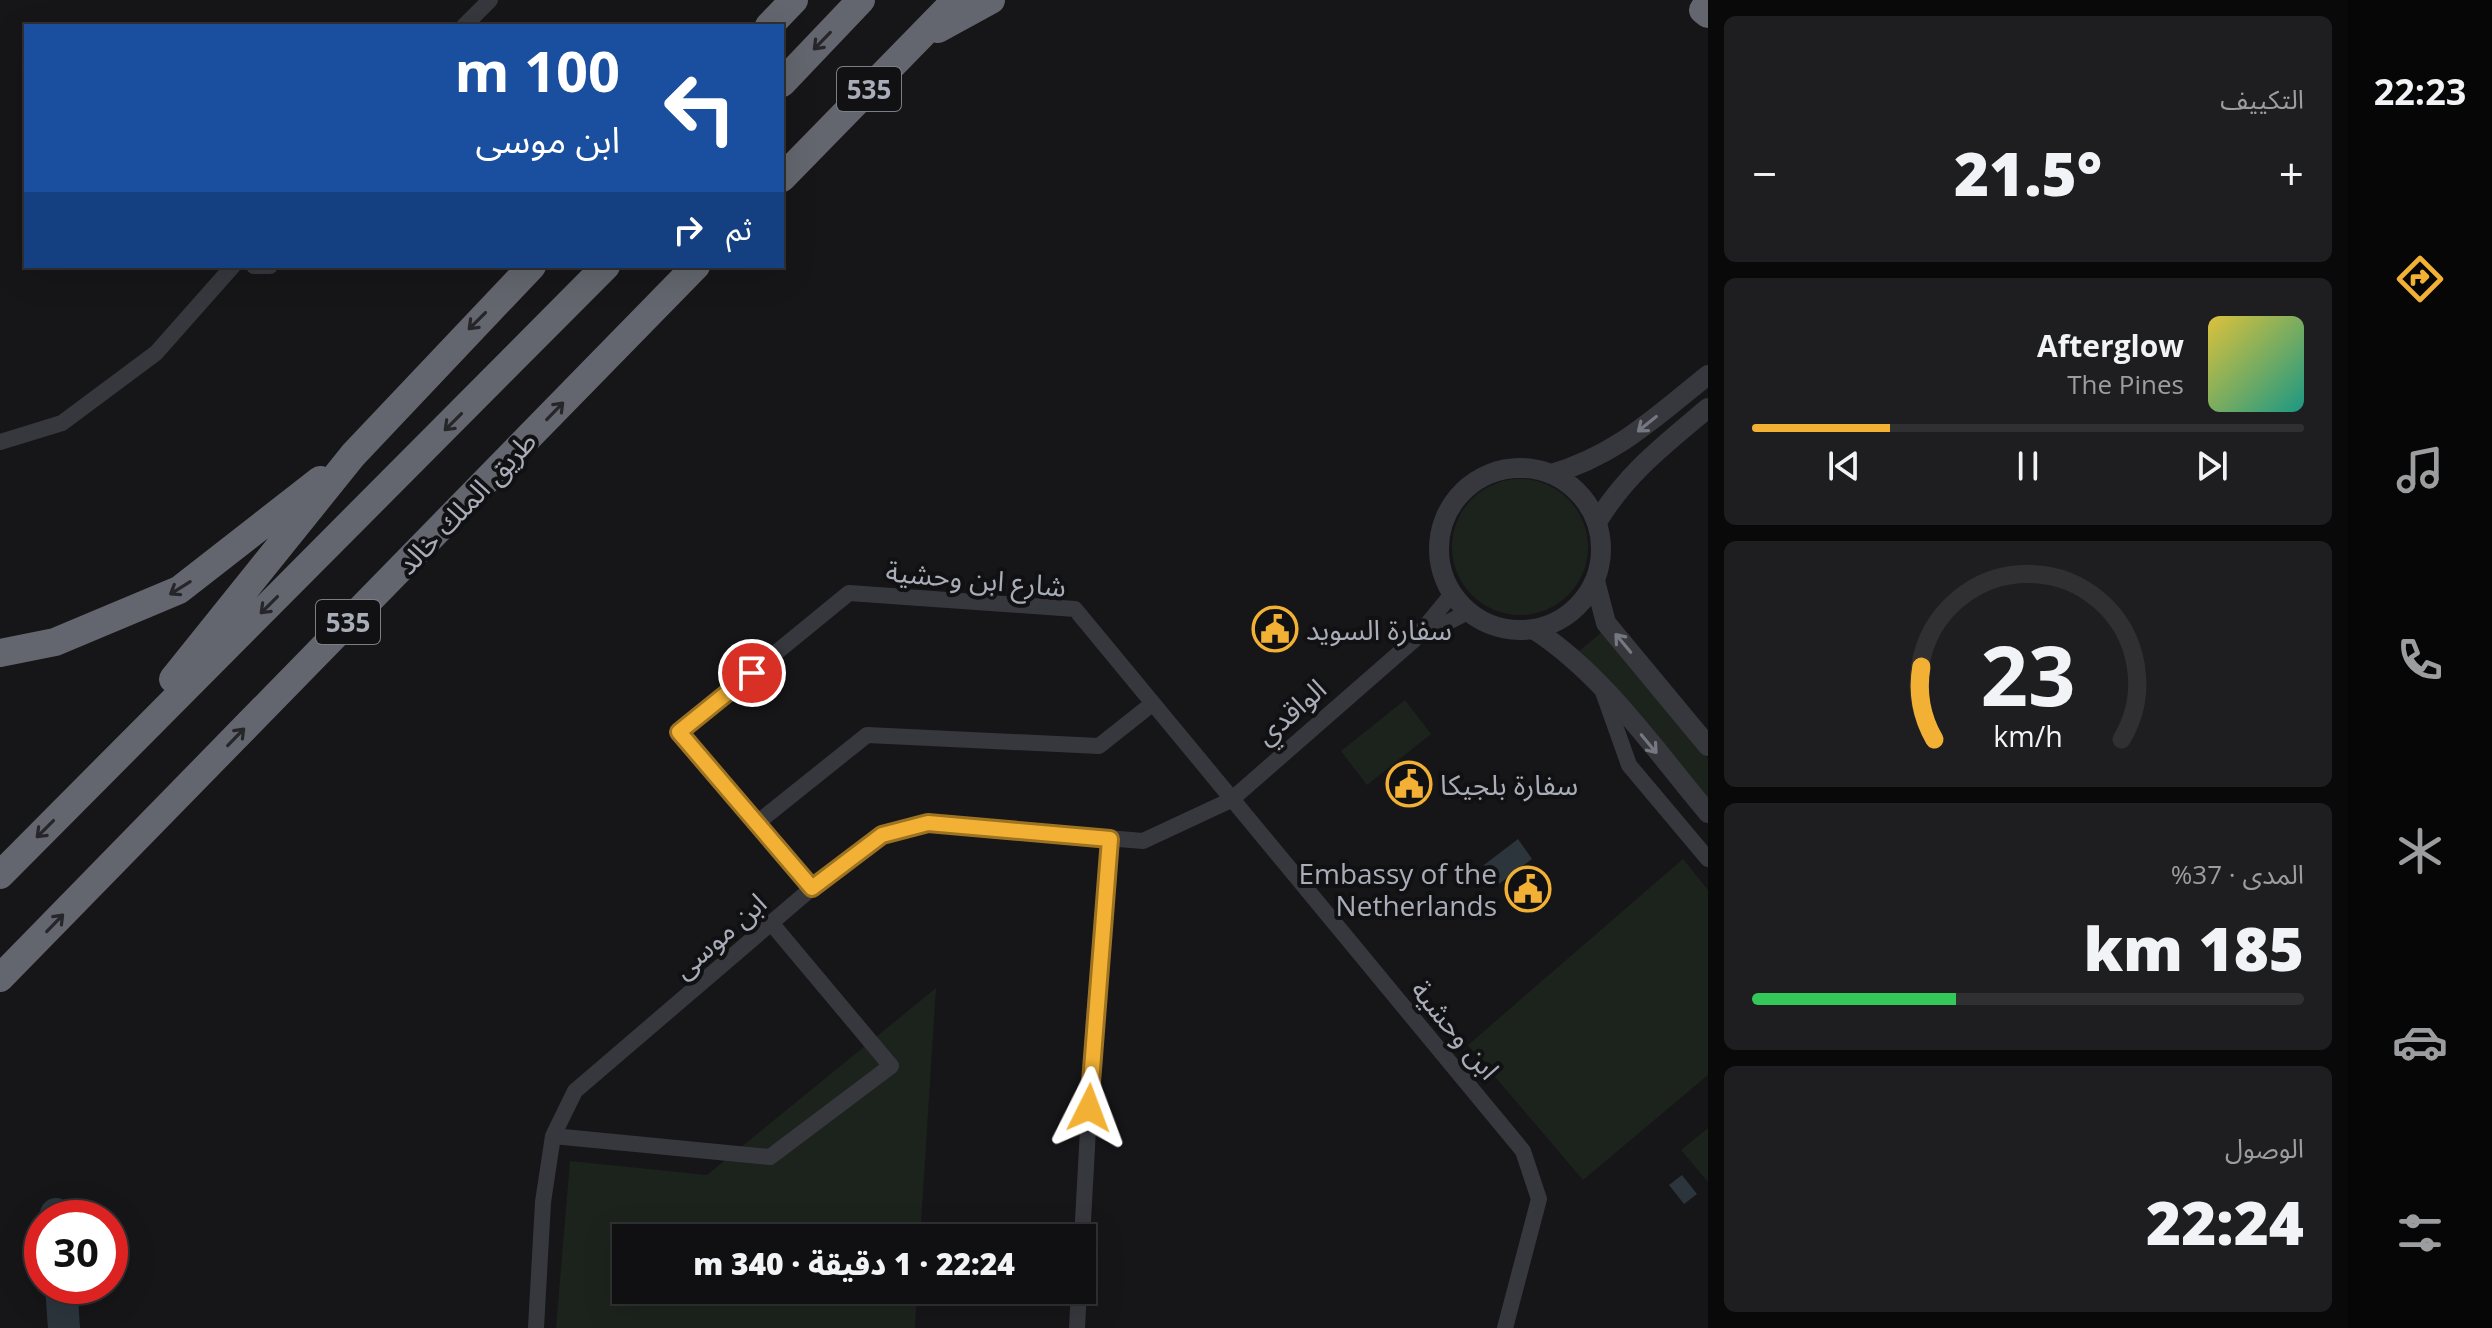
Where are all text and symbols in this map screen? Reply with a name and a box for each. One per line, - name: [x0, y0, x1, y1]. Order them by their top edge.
- one-way arrow: [812, 31, 831, 51]
- text: 100 m: [454, 32, 620, 108]
- icon: left: [648, 56, 752, 160]
- road number: 535: [837, 67, 901, 111]
- text: 22:23: [2374, 67, 2466, 116]
- text: التكييف: [2220, 81, 2304, 117]
- text: ابن موسى: [476, 115, 620, 164]
- text: 21.5°: [1954, 132, 2102, 214]
- text: −: [1752, 143, 1777, 203]
- text: +: [2279, 143, 2304, 203]
- icon: right: [666, 208, 710, 252]
- text: ثم: [726, 208, 752, 249]
- icon: directions: [2392, 251, 2448, 307]
- one-way arrow: [468, 311, 487, 330]
- text: Afterglow: [2037, 325, 2184, 366]
- text: The Pines: [2067, 366, 2184, 402]
- one-way arrow: [545, 402, 564, 421]
- one-way arrow: [444, 412, 463, 431]
- one-way arrow: [1638, 415, 1658, 433]
- street label: طريق الملك خالد: [388, 422, 544, 582]
- icon: music: [2392, 442, 2448, 498]
- icon: previous: [1822, 444, 1866, 488]
- icon: pause: [2006, 444, 2050, 488]
- icon: next: [2190, 444, 2234, 488]
- street label: شارع ابن وحشية: [884, 551, 1068, 608]
- one-way arrow: [169, 579, 191, 596]
- one-way arrow: [260, 595, 279, 614]
- road number: 535: [316, 600, 380, 644]
- public building icon: سفارة السويد: [1251, 605, 1299, 653]
- place label: سفارة السويد: [1306, 610, 1452, 648]
- text: 23: [1980, 617, 2076, 730]
- icon: phone: [2392, 632, 2448, 688]
- one-way arrow: [1614, 633, 1632, 654]
- pin: [718, 639, 786, 707]
- icon: arrive: [730, 651, 774, 695]
- street label: الواقدي: [1246, 670, 1336, 755]
- text: km/h: [1993, 716, 2063, 755]
- one-way arrow: [226, 728, 245, 747]
- one-way arrow: [1640, 733, 1658, 753]
- public building icon: سفارة بلجيكا: [1385, 760, 1433, 808]
- place label: سفارة بلجيكا: [1440, 765, 1578, 803]
- one-way arrow: [36, 819, 55, 839]
- icon: climate: [2392, 823, 2448, 879]
- place label: Embassy of the Netherlands: [1298, 854, 1497, 924]
- text: المدى · 37%: [2171, 856, 2304, 892]
- public building icon: Embassy of the Netherlands: [1504, 865, 1552, 913]
- street label: ابن موسى: [664, 884, 774, 986]
- text: 185 km: [2083, 907, 2304, 989]
- one-way arrow: [45, 913, 64, 933]
- street label: ابن وحشية: [1403, 971, 1509, 1087]
- icon: car: [2392, 1014, 2448, 1070]
- position arrow: [1047, 1066, 1131, 1150]
- text: الوصول: [2225, 1130, 2304, 1166]
- text: 22:24: [2146, 1181, 2304, 1263]
- speed limit sign: 30: [24, 1200, 128, 1304]
- icon: filters: [2392, 1205, 2448, 1261]
- text: 22:24 · 1 دقيقة · 340 m: [693, 1243, 1015, 1284]

